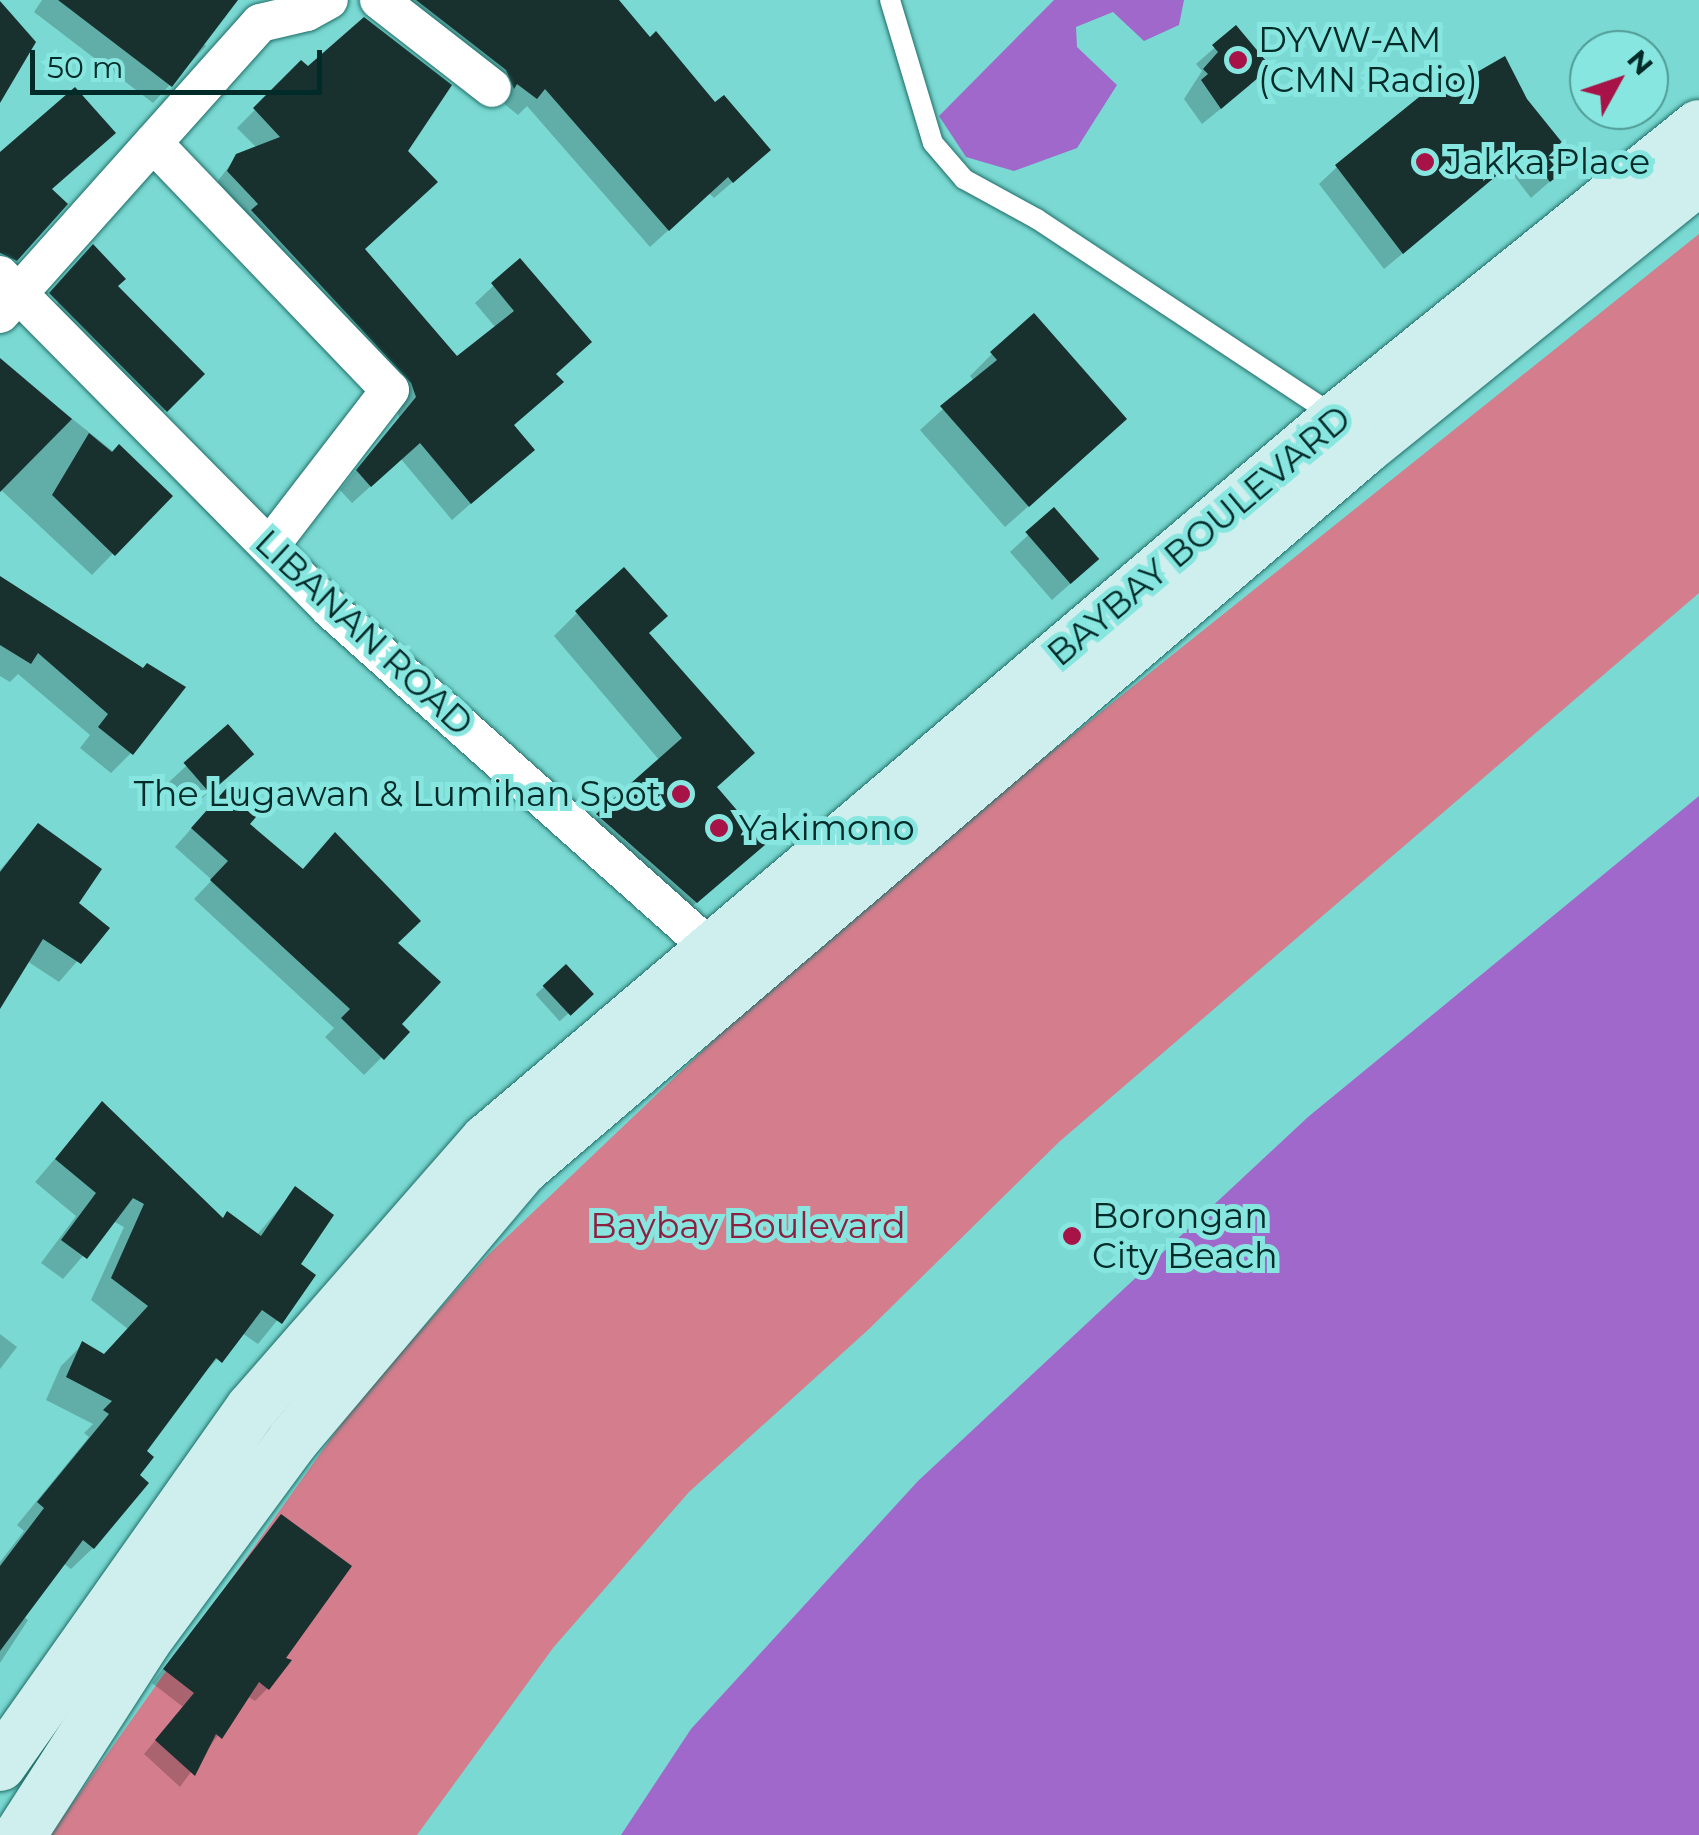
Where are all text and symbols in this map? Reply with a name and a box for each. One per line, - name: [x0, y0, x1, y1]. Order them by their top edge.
- place label: DYVW-AM (CMN Radio): [1258, 19, 1478, 101]
- scale bar: [35, 30, 328, 92]
- north arrow: [1569, 30, 1669, 130]
- text: N: [1620, 42, 1661, 82]
- text: 50 m: [47, 49, 124, 86]
- marker: DYVW-AM (CMN Radio): [1227, 49, 1249, 71]
- place label: Jakka Place: [1445, 141, 1650, 183]
- marker: Jakka Place: [1414, 151, 1436, 173]
- street label: BAYBAY BOULEVARD: [1039, 397, 1359, 675]
- street label: LIBANAN ROAD: [247, 521, 481, 745]
- place label: The Lugawan & Lumihan Spot: [134, 773, 661, 815]
- marker: The Lugawan & Lumihan Spot: [670, 783, 692, 805]
- place label: Yakimono: [739, 807, 915, 849]
- marker: Yakimono: [708, 817, 730, 839]
- place label: Borongan City Beach: [1092, 1195, 1278, 1277]
- park label: Baybay Boulevard: [590, 1205, 906, 1247]
- marker: Borongan City Beach: [1061, 1225, 1083, 1247]

